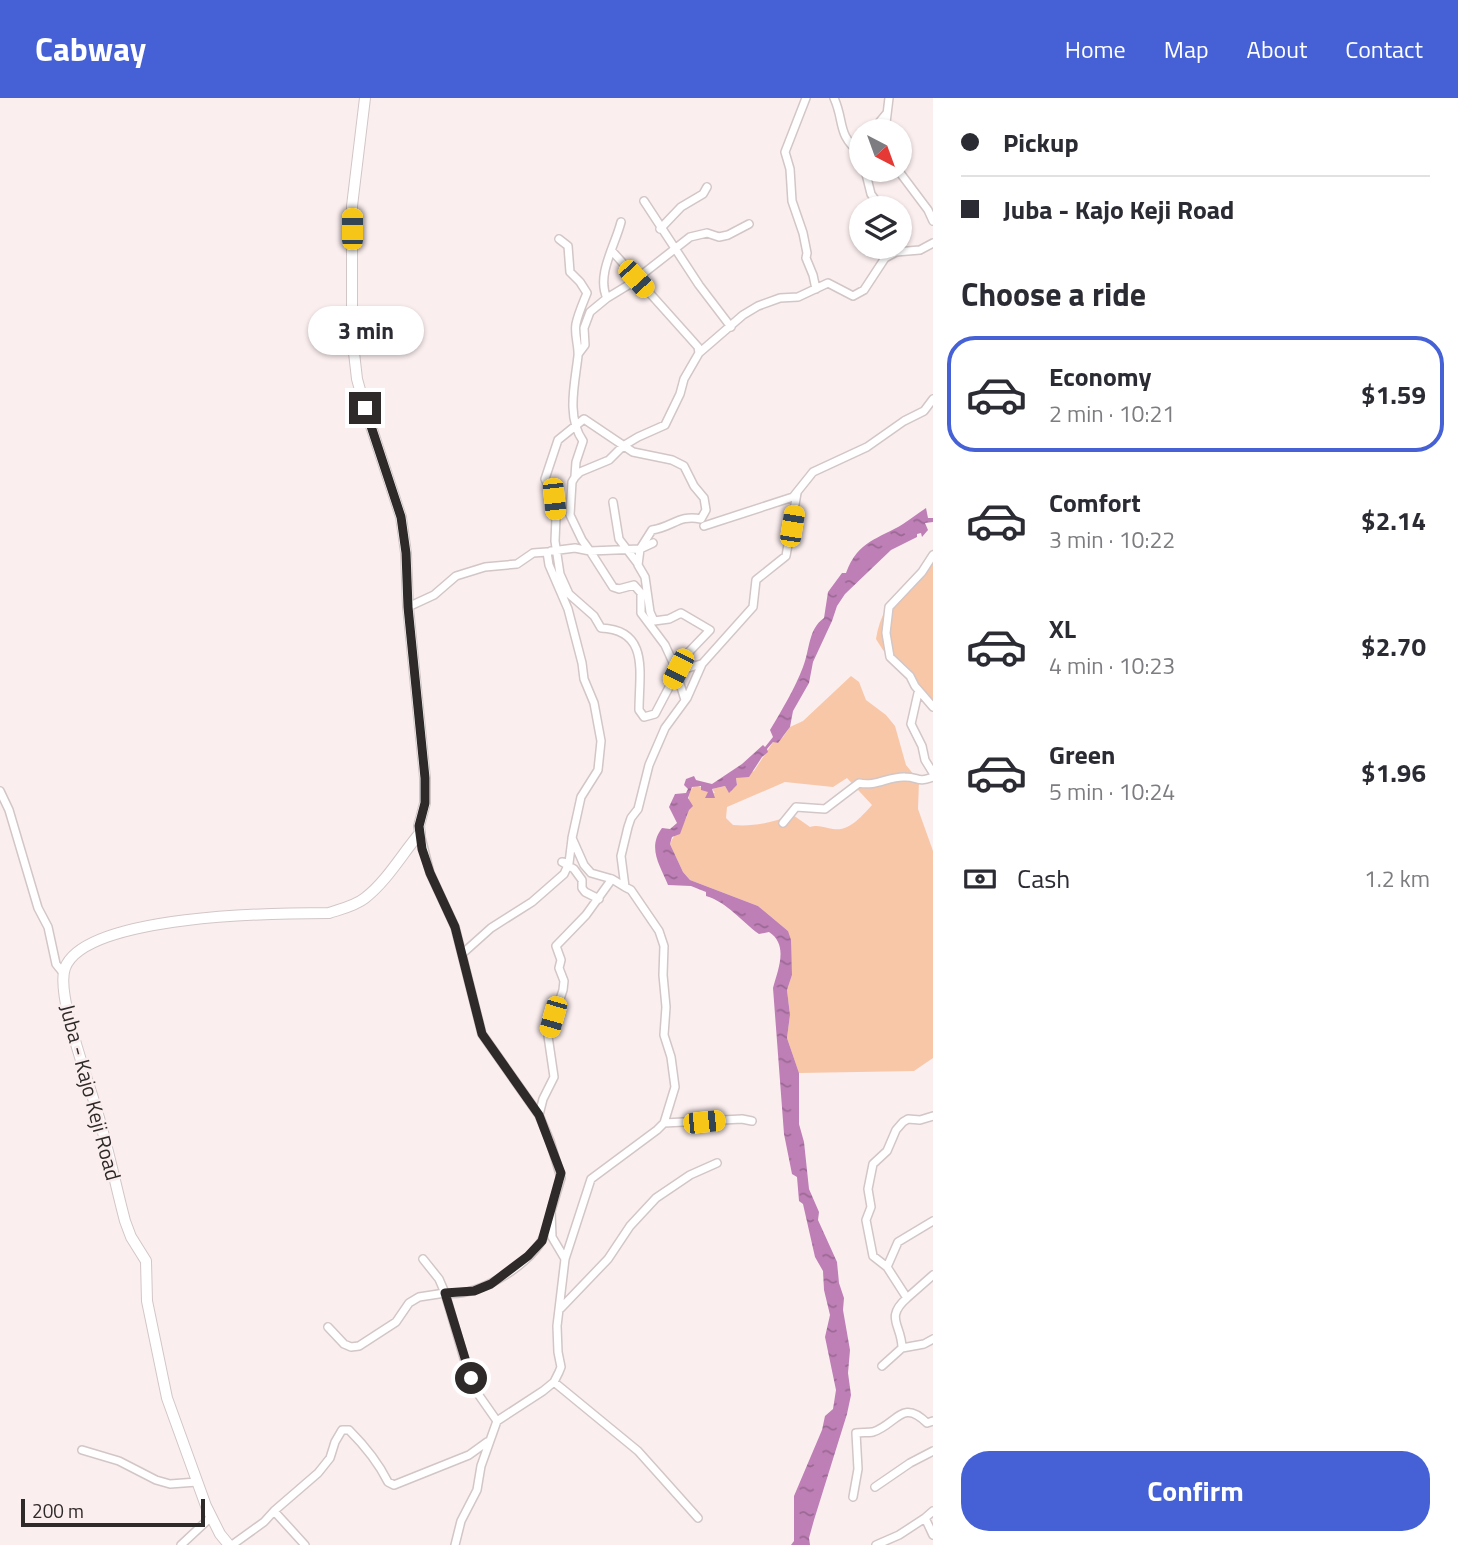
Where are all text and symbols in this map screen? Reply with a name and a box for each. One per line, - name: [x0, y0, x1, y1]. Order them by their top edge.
- text: Cabway: [35, 24, 146, 74]
- text: Home: [1065, 31, 1126, 67]
- text: Map: [1164, 31, 1209, 67]
- text: About: [1247, 31, 1307, 67]
- text: Contact: [1345, 31, 1423, 67]
- north arrow: [849, 119, 912, 182]
- map controls: [849, 119, 912, 259]
- text: Pickup: [1003, 123, 1079, 162]
- text: Juba - Kajo Keji Road: [1003, 190, 1234, 229]
- button: layers: [849, 196, 912, 259]
- car: [342, 208, 363, 250]
- car: [615, 256, 658, 302]
- text: Choose a ride: [961, 270, 1146, 318]
- callout: 3 min: [307, 306, 423, 356]
- text: 3 min: [338, 313, 394, 348]
- text: Economy: [1049, 357, 1151, 396]
- icon: car: [965, 363, 1028, 426]
- text: $1.59: [1361, 375, 1426, 414]
- route end: [349, 392, 381, 424]
- text: 2 min · 10:21: [1049, 396, 1175, 431]
- car: [542, 477, 567, 521]
- text: Comfort: [1049, 483, 1141, 522]
- icon: car: [965, 489, 1028, 552]
- text: $2.14: [1361, 501, 1426, 540]
- car: [779, 504, 806, 548]
- text: 3 min · 10:22: [1049, 522, 1175, 557]
- text: XL: [1049, 609, 1076, 648]
- icon: car: [965, 615, 1028, 678]
- text: $2.70: [1361, 627, 1426, 666]
- car: [660, 646, 697, 692]
- text: 4 min · 10:23: [1049, 648, 1175, 683]
- text: Green: [1049, 735, 1115, 774]
- icon: car: [965, 741, 1028, 804]
- text: $1.96: [1361, 753, 1426, 792]
- text: 5 min · 10:24: [1049, 774, 1175, 809]
- text: Cash: [1017, 859, 1070, 898]
- icon: cash: [961, 860, 999, 898]
- text: 1.2 km: [1364, 861, 1430, 896]
- car: [538, 994, 569, 1040]
- street label: Juba - Kajo Keji Road: [52, 1000, 130, 1184]
- car: [683, 1109, 726, 1135]
- route start: [455, 1362, 487, 1394]
- button: Confirm: [961, 1451, 1430, 1531]
- scale bar: [21, 1496, 205, 1528]
- text: 200 m: [32, 1496, 84, 1525]

